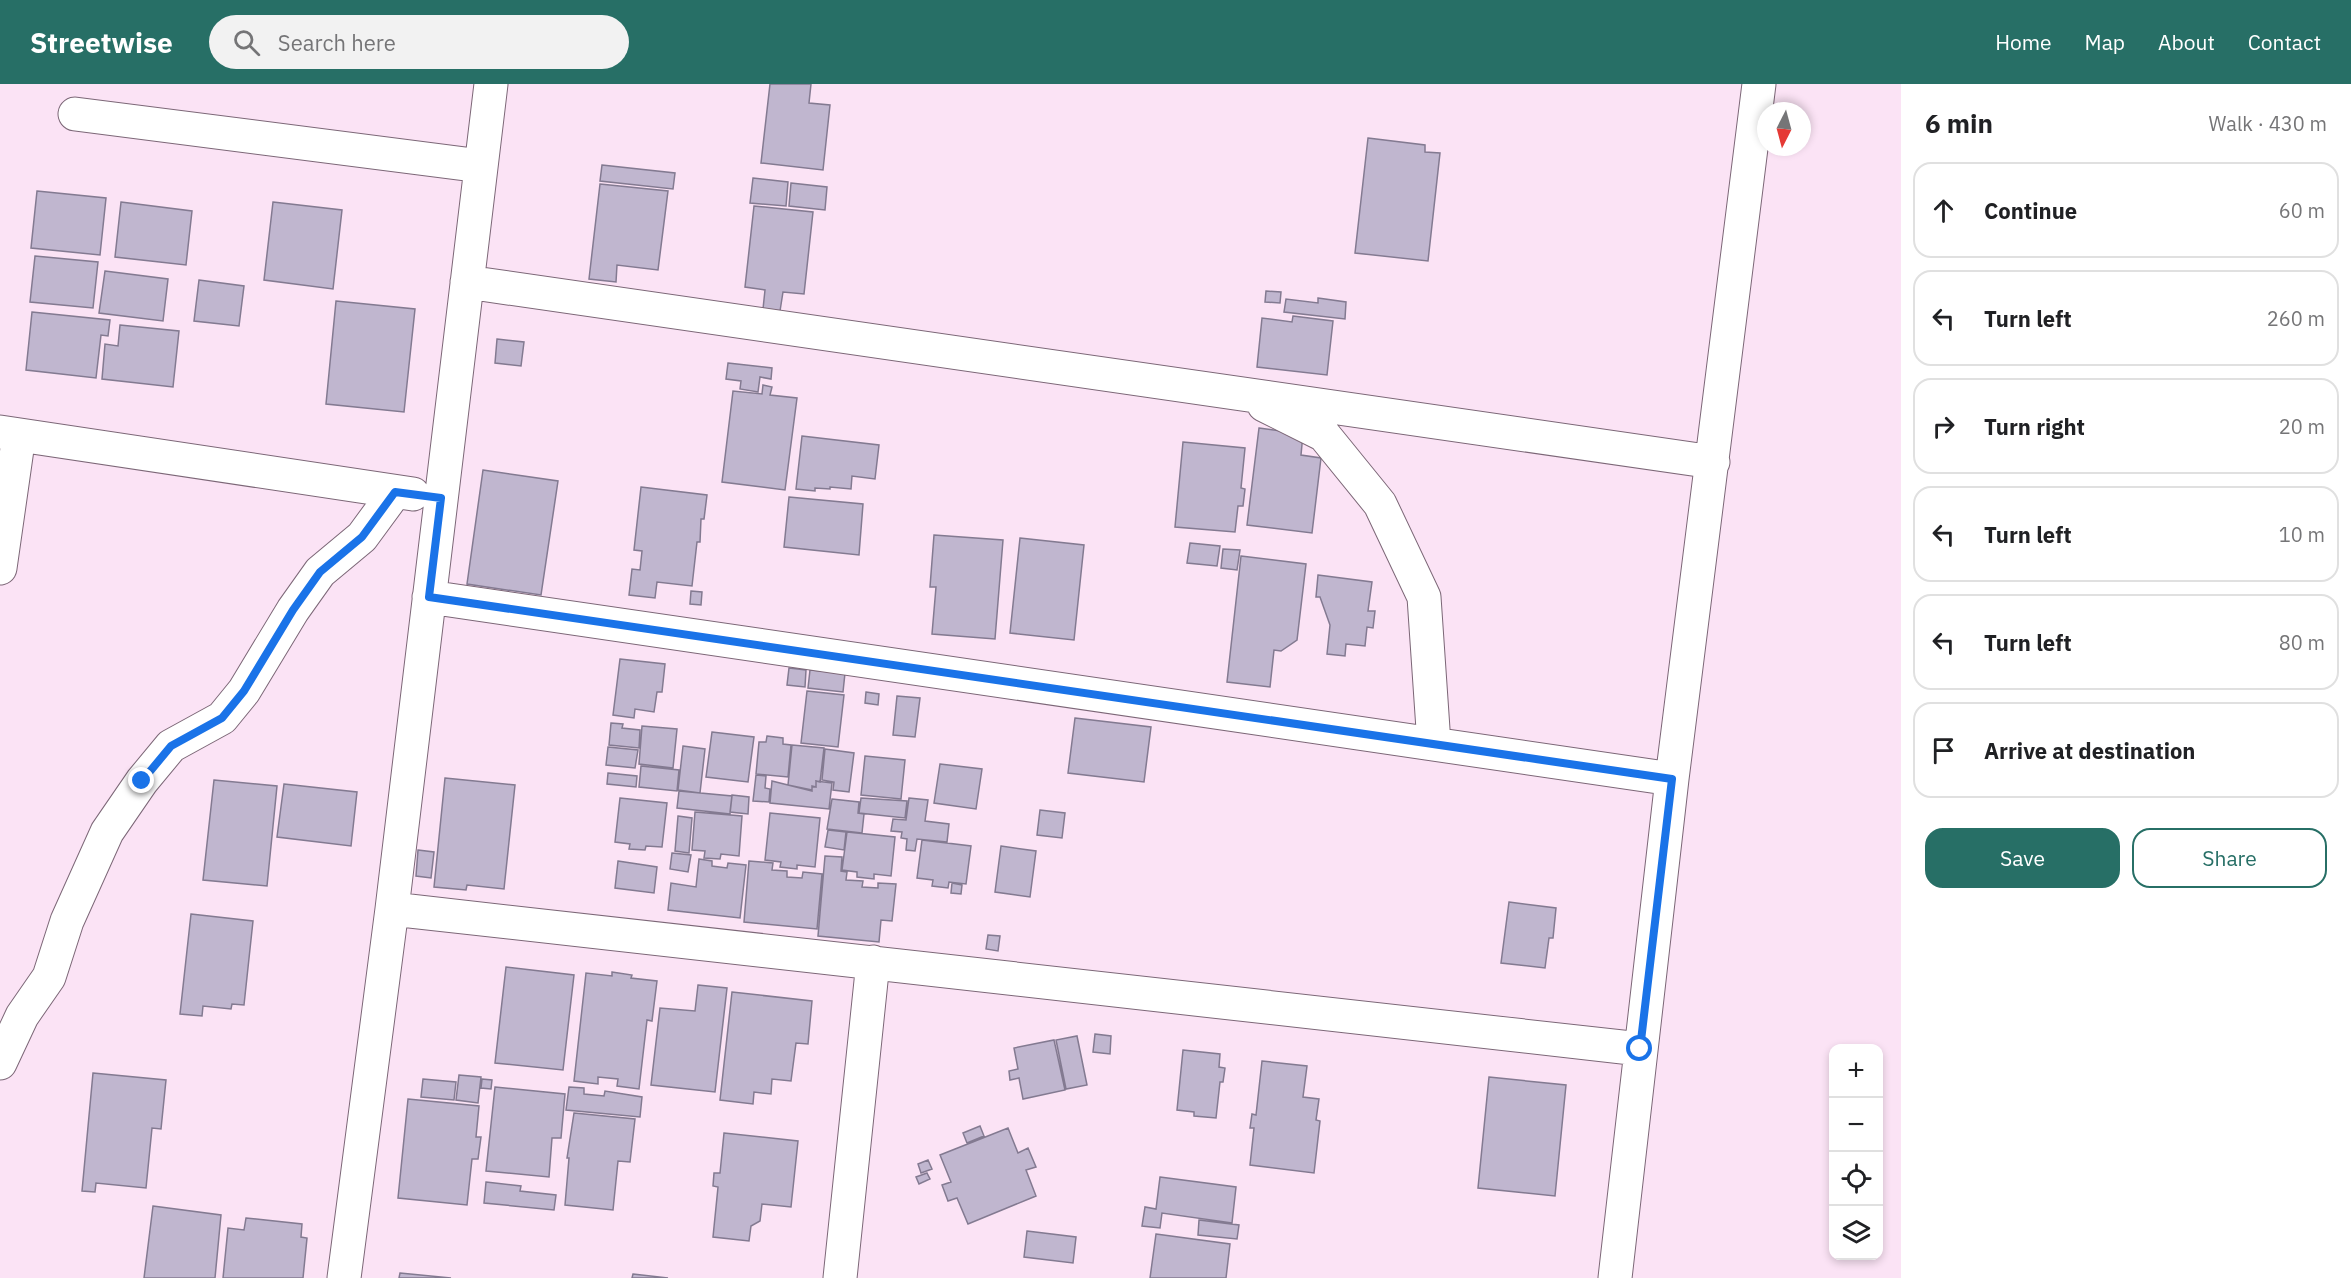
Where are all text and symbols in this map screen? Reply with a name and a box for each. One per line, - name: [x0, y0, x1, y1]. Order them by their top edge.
- search box: [209, 15, 629, 69]
- text: Streetwise: [30, 24, 173, 61]
- icon: search: [230, 26, 263, 59]
- text: Search here: [278, 28, 396, 57]
- text: Home: [1995, 28, 2052, 56]
- text: Map: [2085, 28, 2125, 56]
- text: About: [2158, 28, 2215, 56]
- text: Contact: [2248, 28, 2321, 56]
- north arrow: [1757, 102, 1811, 156]
- text: 6 min: [1925, 106, 1993, 140]
- text: Walk · 430 m: [2209, 110, 2327, 137]
- icon: ahead: [1927, 194, 1960, 227]
- text: Continue: [1984, 196, 2077, 225]
- text: 60 m: [2279, 197, 2325, 224]
- icon: left: [1927, 302, 1960, 335]
- text: Turn left: [1984, 304, 2072, 333]
- text: 260 m: [2267, 305, 2325, 332]
- icon: right: [1927, 410, 1960, 443]
- text: Turn right: [1984, 412, 2085, 441]
- text: 20 m: [2279, 413, 2325, 440]
- icon: left: [1927, 518, 1960, 551]
- text: Turn left: [1984, 520, 2072, 549]
- text: 10 m: [2279, 521, 2325, 548]
- icon: left: [1927, 626, 1960, 659]
- text: Turn left: [1984, 628, 2072, 657]
- text: 80 m: [2279, 629, 2325, 656]
- icon: arrive: [1927, 734, 1960, 767]
- text: Arrive at destination: [1984, 736, 2195, 765]
- route end: [128, 767, 154, 793]
- button: Save: [1925, 828, 2120, 888]
- button: Share: [2132, 828, 2327, 888]
- route start: [1626, 1035, 1652, 1061]
- map controls: [1829, 1044, 1883, 1260]
- button: +: [1829, 1044, 1883, 1098]
- button: −: [1829, 1098, 1883, 1152]
- button: locate: [1829, 1152, 1883, 1206]
- button: layers: [1829, 1206, 1883, 1260]

